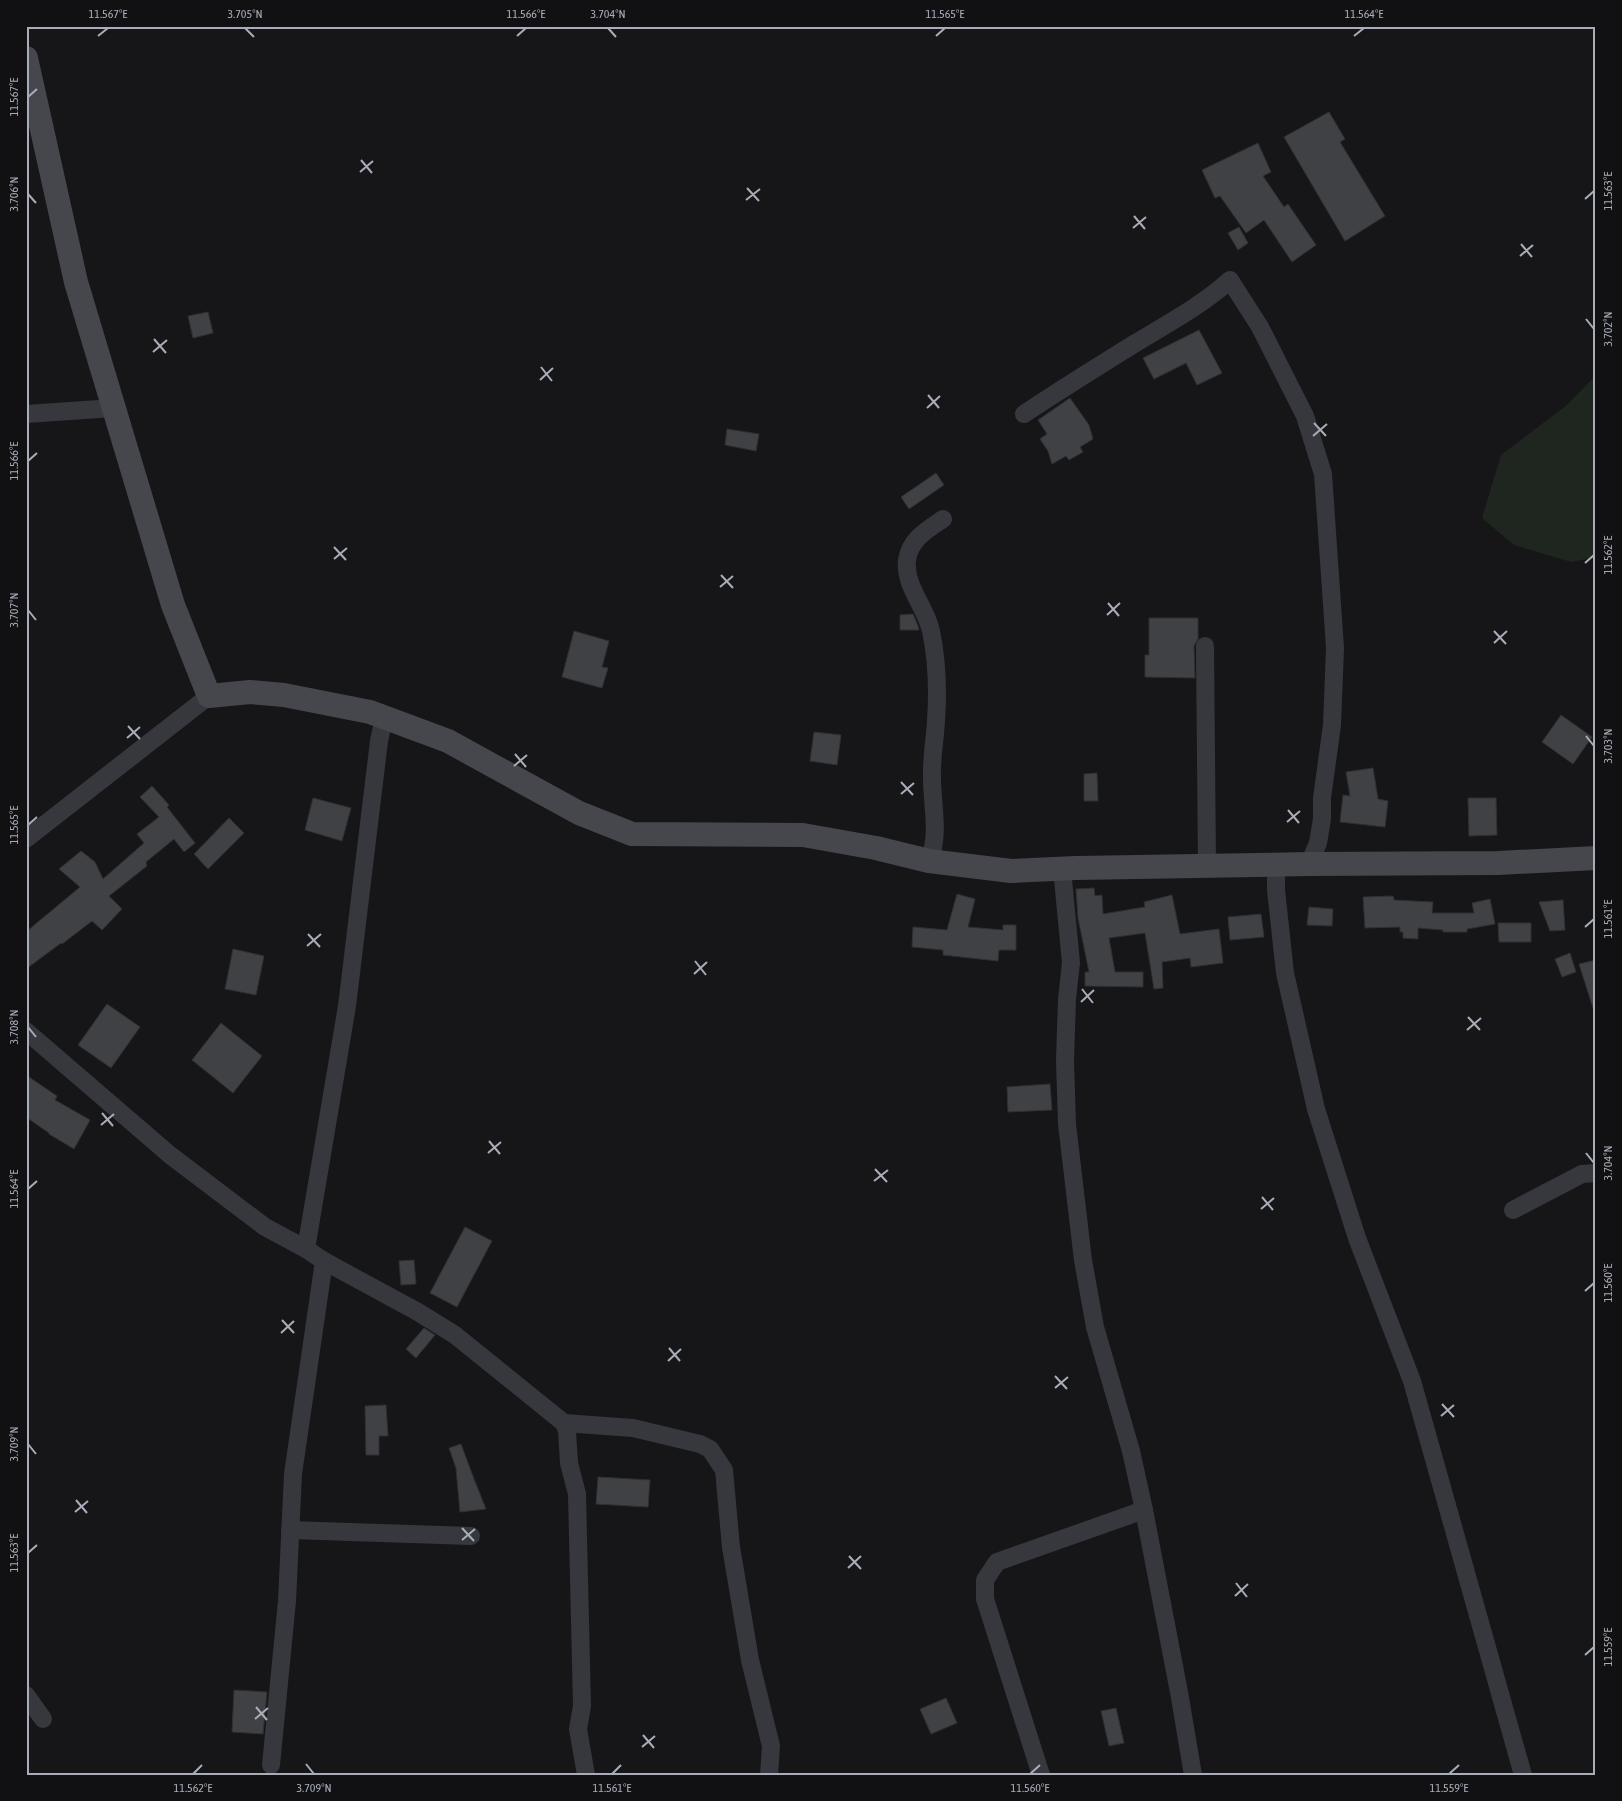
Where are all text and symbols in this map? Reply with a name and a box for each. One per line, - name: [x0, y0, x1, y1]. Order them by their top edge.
- text: 11.567°E: [89, 7, 127, 21]
- text: 3.705°N: [227, 7, 263, 21]
- text: 11.566°E: [507, 7, 545, 21]
- text: 3.704°N: [590, 7, 626, 21]
- text: 11.565°E: [926, 7, 964, 21]
- text: 11.564°E: [1345, 7, 1383, 21]
- text: 11.567°E: [7, 78, 21, 116]
- text: 11.563°E: [1601, 172, 1615, 210]
- text: 3.706°N: [7, 176, 21, 212]
- text: 3.702°N: [1601, 311, 1615, 347]
- text: 11.566°E: [7, 442, 21, 480]
- text: 11.562°E: [1601, 536, 1615, 574]
- text: 3.707°N: [7, 592, 21, 628]
- text: 3.703°N: [1601, 728, 1615, 764]
- text: 11.565°E: [7, 806, 21, 844]
- text: 11.561°E: [1601, 900, 1615, 938]
- text: 3.708°N: [7, 1009, 21, 1045]
- text: 3.704°N: [1601, 1145, 1615, 1181]
- text: 11.564°E: [7, 1170, 21, 1208]
- text: 11.560°E: [1601, 1264, 1615, 1302]
- text: 3.709°N: [7, 1426, 21, 1462]
- text: 11.563°E: [7, 1534, 21, 1572]
- text: 11.559°E: [1601, 1628, 1615, 1666]
- text: 11.562°E: [174, 1781, 212, 1795]
- text: 3.709°N: [296, 1781, 332, 1795]
- text: 11.561°E: [593, 1781, 631, 1795]
- text: 11.560°E: [1011, 1781, 1049, 1795]
- text: 11.559°E: [1430, 1781, 1468, 1795]

